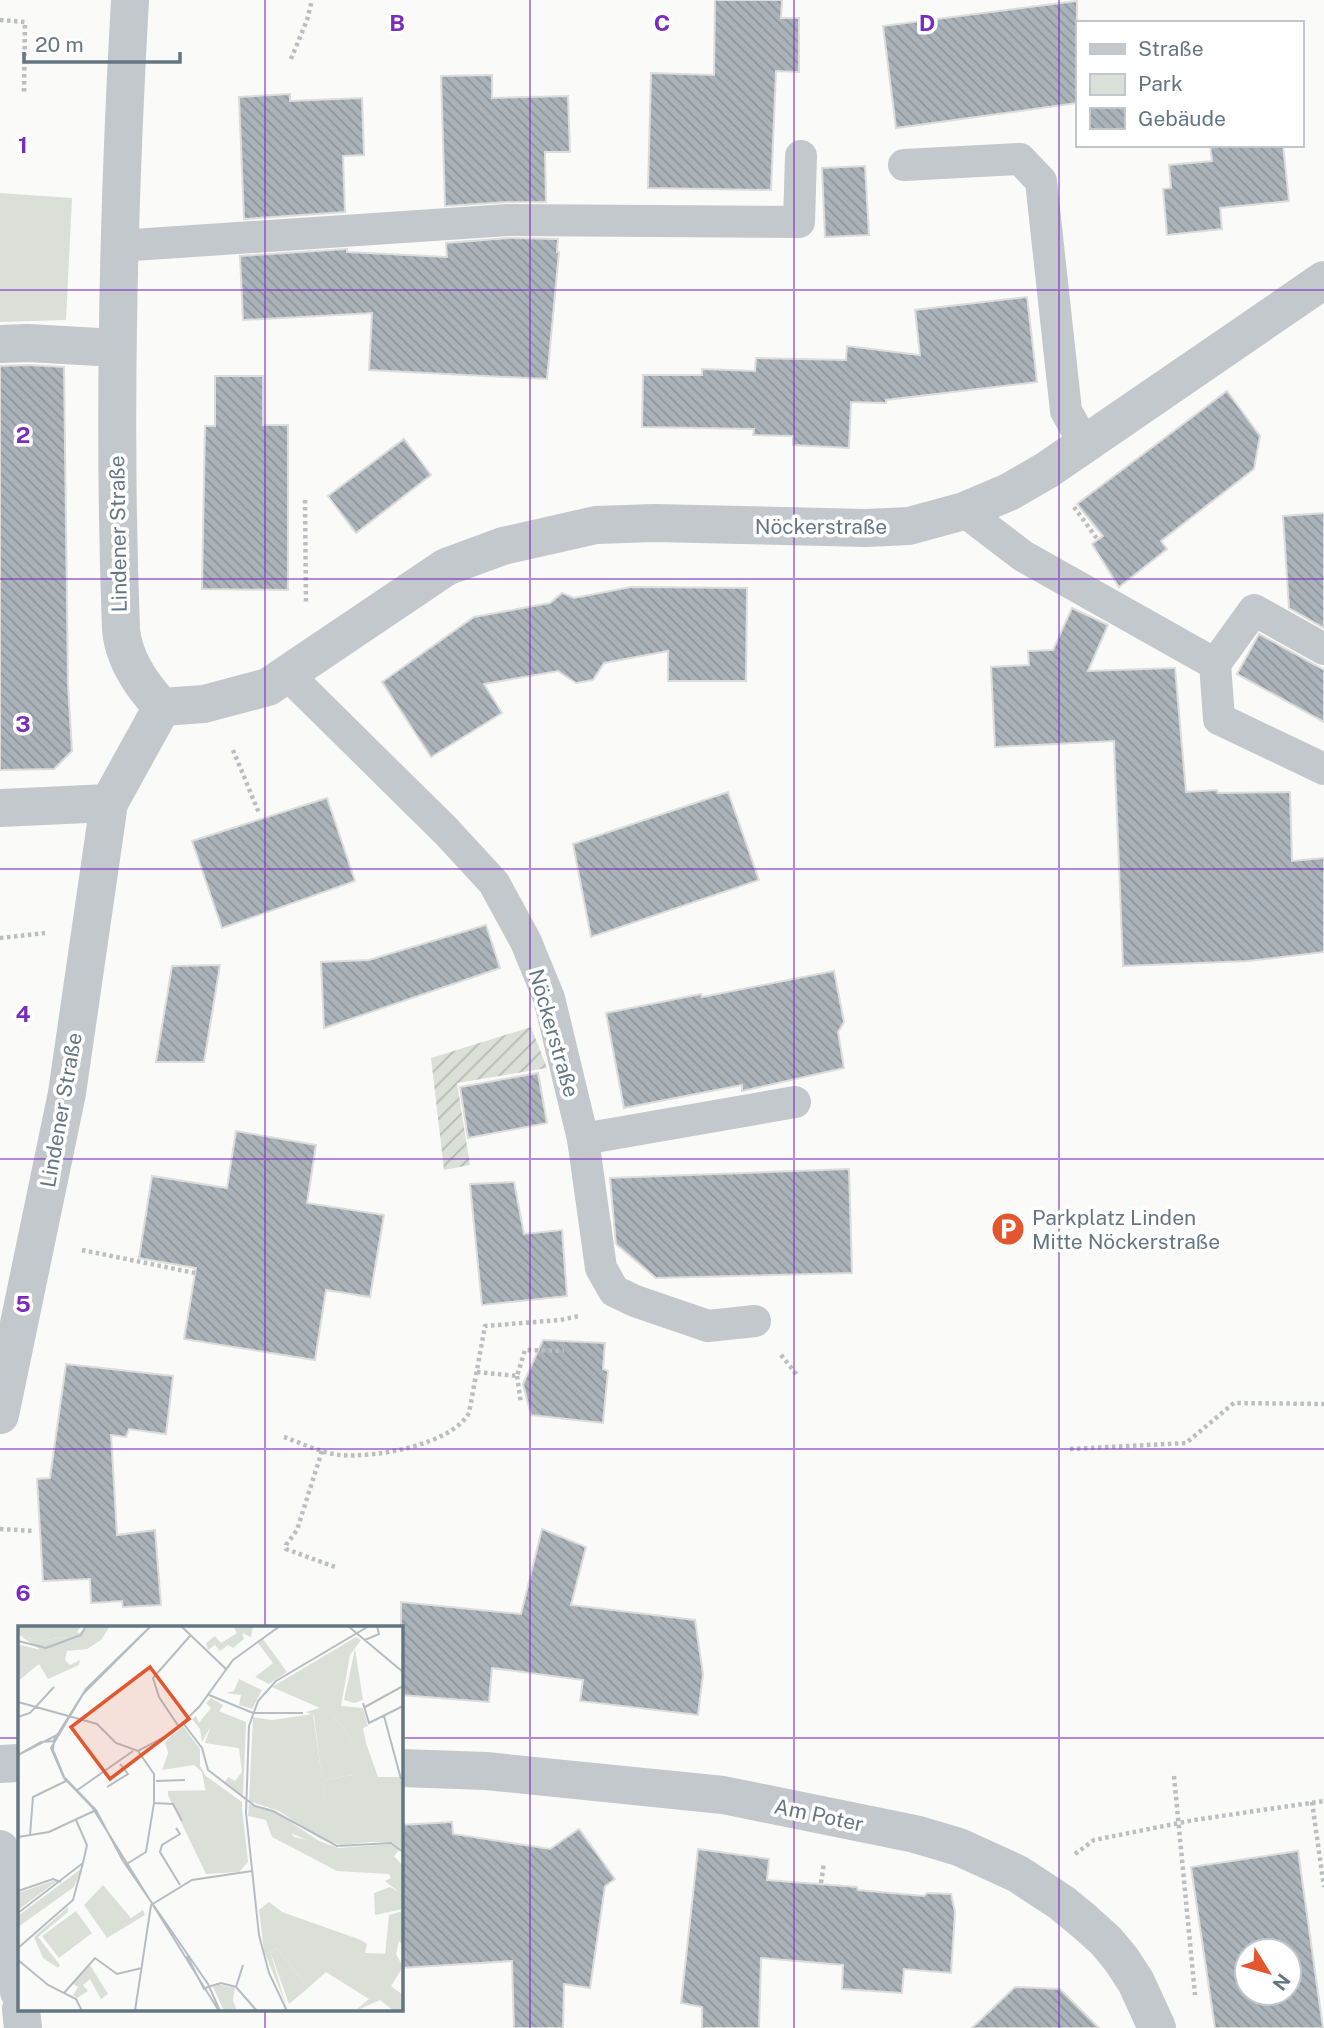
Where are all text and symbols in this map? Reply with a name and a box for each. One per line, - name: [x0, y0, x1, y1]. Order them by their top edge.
- text: B: [389, 9, 405, 36]
- text: C: [654, 9, 670, 36]
- text: D: [919, 9, 935, 36]
- scale bar: [24, 21, 180, 65]
- legend: [1076, 21, 1303, 147]
- text: 20 m: [35, 32, 84, 57]
- text: Straße: [1138, 36, 1204, 61]
- text: Park: [1138, 71, 1183, 96]
- text: Gebäude: [1138, 106, 1226, 131]
- text: 1: [18, 131, 28, 158]
- text: 2: [16, 421, 30, 448]
- street label: Lindener Straße: [104, 455, 132, 613]
- street label: Nöckerstraße: [755, 514, 887, 539]
- text: 3: [15, 710, 31, 737]
- street label: Nöckerstraße: [524, 966, 584, 1100]
- text: 4: [15, 1000, 31, 1027]
- street label: Lindener Straße: [35, 1031, 87, 1189]
- place label: Parkplatz Linden Mitte Nöckerstraße: [1032, 1205, 1220, 1254]
- parking icon: Parkplatz Linden Mitte Nöckerstraße: [989, 1210, 1027, 1248]
- text: 5: [15, 1290, 31, 1317]
- text: 6: [15, 1579, 31, 1606]
- inset map: [18, 1626, 402, 2010]
- street label: Am Poter: [772, 1793, 866, 1837]
- north arrow: [1233, 1937, 1303, 2007]
- text: N: [1268, 1970, 1295, 1995]

